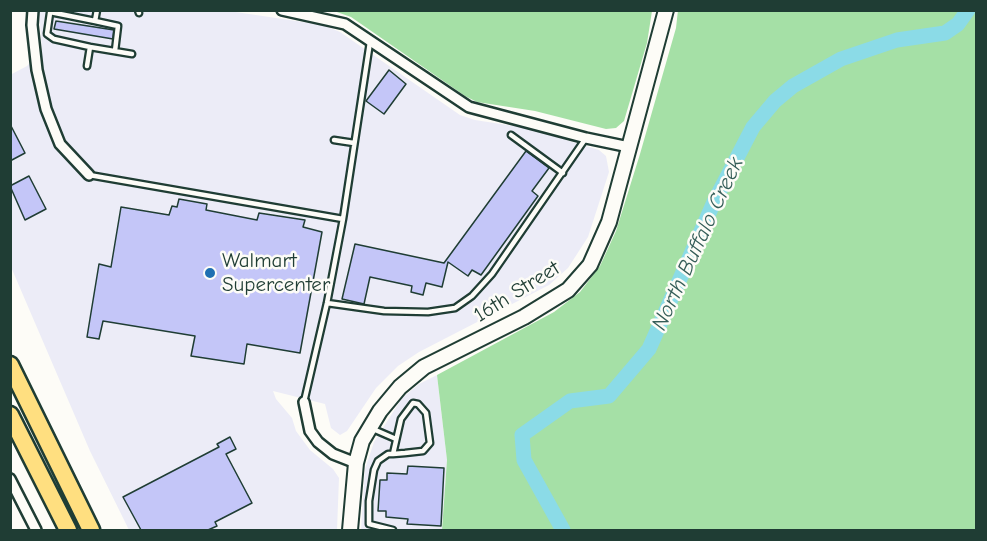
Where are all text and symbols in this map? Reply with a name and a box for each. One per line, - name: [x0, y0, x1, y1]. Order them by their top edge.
- water label: North Buffalo Creek: [646, 153, 750, 335]
- place label: Walmart Supercenter: [222, 248, 330, 298]
- street label: 16th Street: [469, 256, 565, 328]
- marker: Walmart Supercenter: [203, 266, 217, 280]

